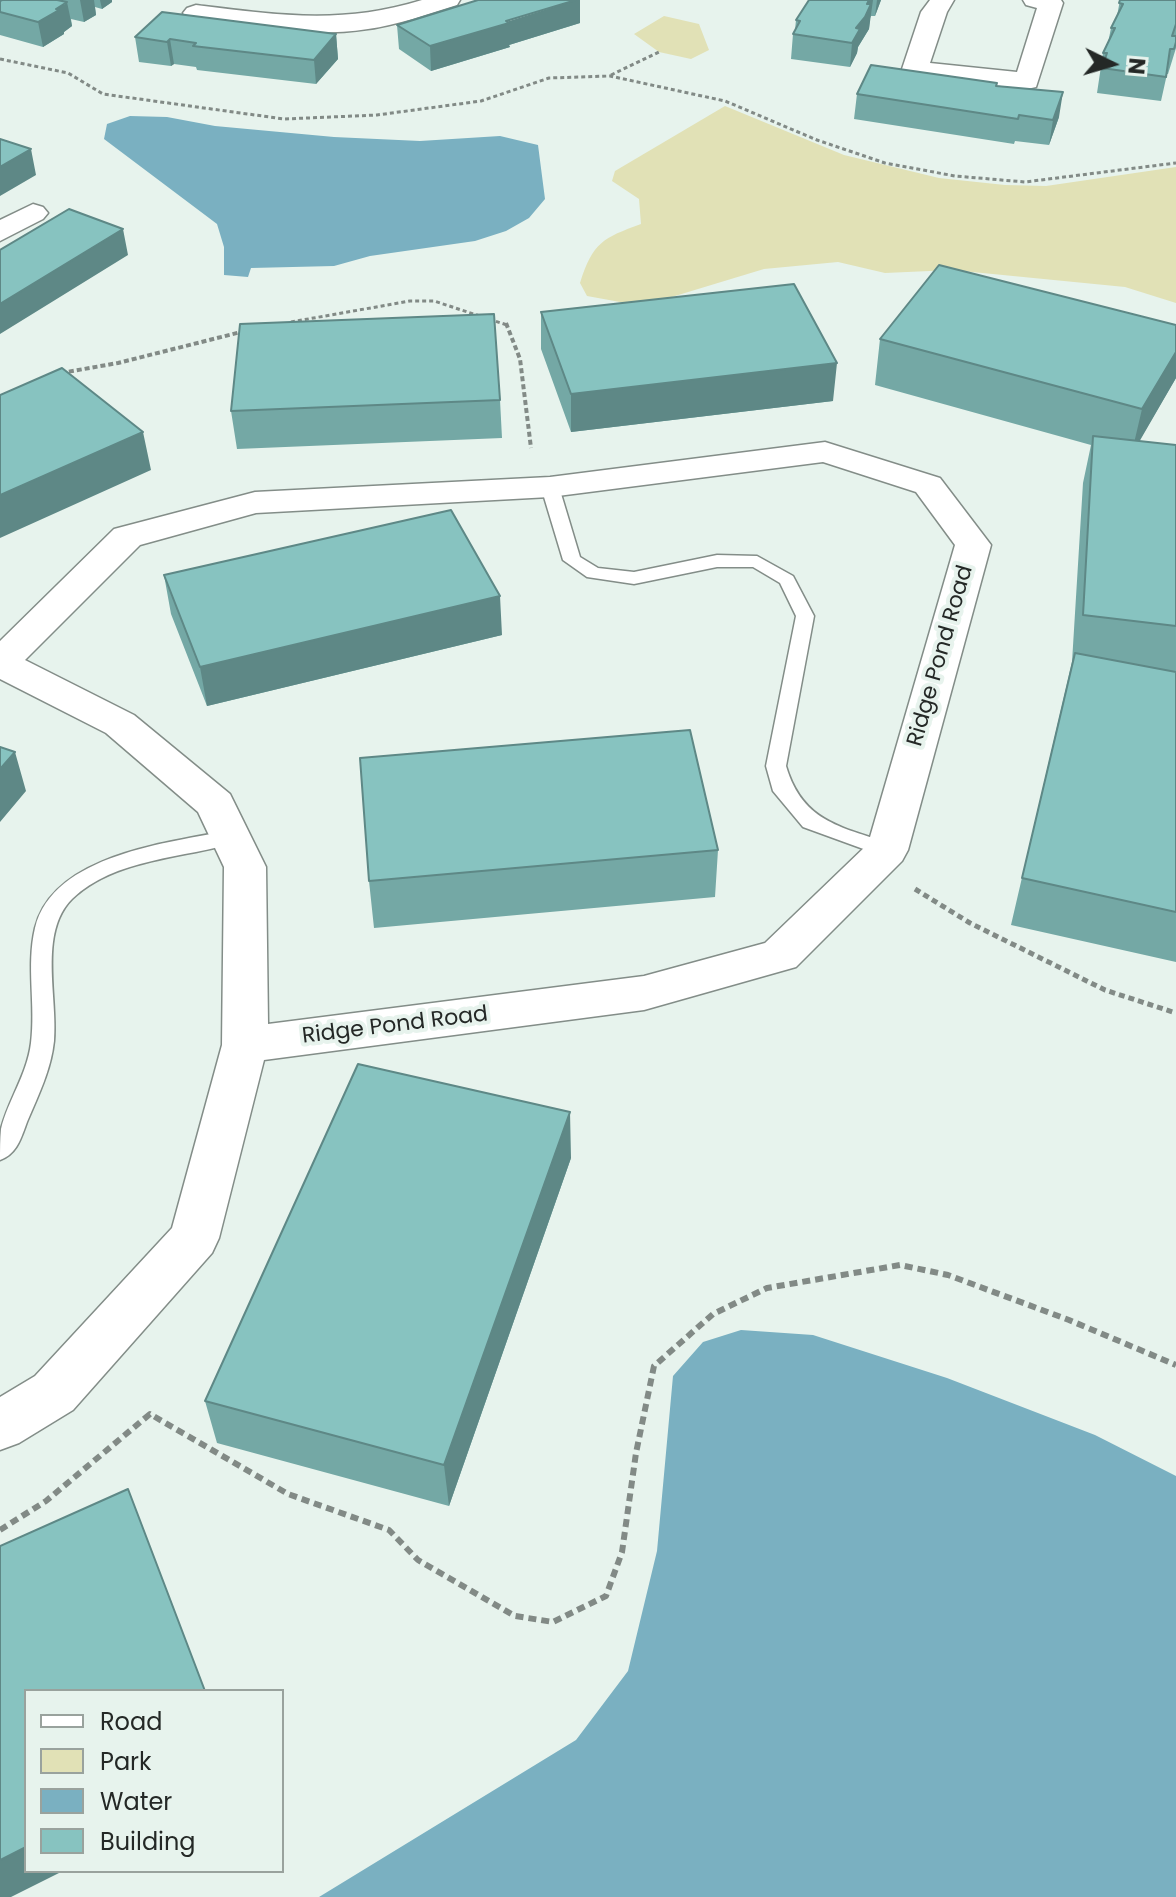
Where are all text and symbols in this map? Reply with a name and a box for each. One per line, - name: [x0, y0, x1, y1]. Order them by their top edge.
- north arrow: [1072, 24, 1152, 104]
- text: N: [1120, 57, 1153, 76]
- street label: Ridge Pond Road: [903, 563, 979, 749]
- street label: Ridge Pond Road: [301, 1002, 489, 1050]
- legend: [24, 1689, 284, 1873]
- text: Road: [100, 1705, 162, 1738]
- text: Park: [100, 1745, 151, 1778]
- text: Water: [100, 1785, 172, 1818]
- text: Building: [100, 1825, 196, 1858]

